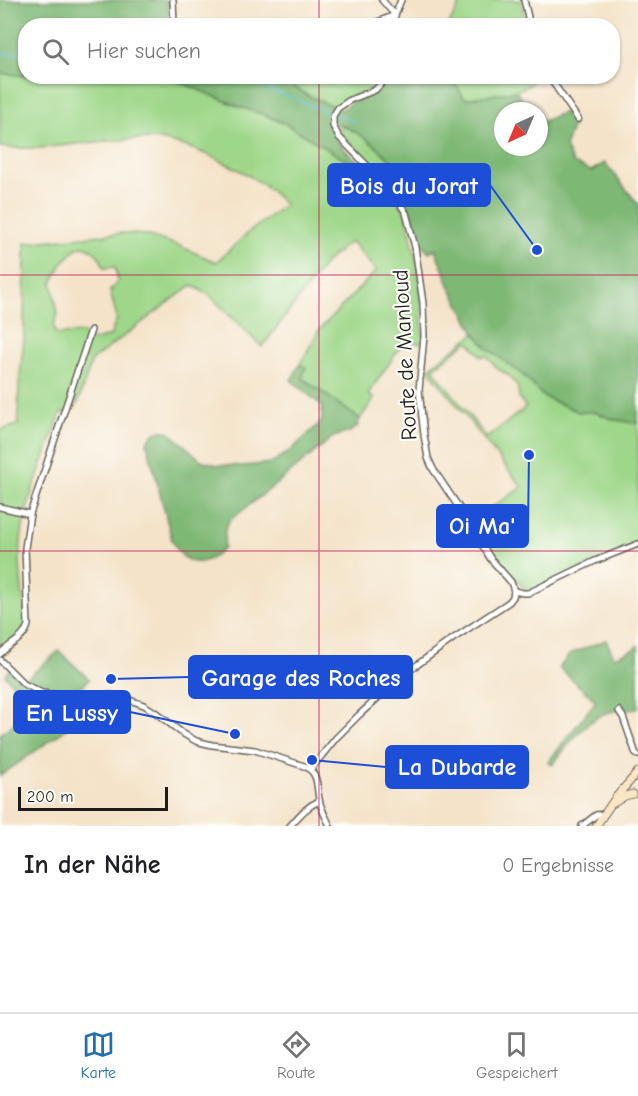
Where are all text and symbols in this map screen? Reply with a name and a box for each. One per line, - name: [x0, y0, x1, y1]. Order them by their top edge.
- search box: [18, 18, 620, 84]
- icon: search: [39, 35, 72, 68]
- text: Hier suchen: [87, 38, 201, 64]
- north arrow: [494, 102, 548, 156]
- callout: Bois du Jorat: [328, 164, 490, 206]
- text: Bois du Jorat: [340, 172, 479, 200]
- street label: Route de Manloud: [388, 269, 422, 441]
- callout: Oi Ma': [437, 505, 528, 547]
- text: Oi Ma': [449, 512, 515, 540]
- callout: Garage des Roches: [189, 656, 412, 698]
- text: Garage des Roches: [201, 664, 401, 692]
- callout: En Lussy: [14, 691, 130, 733]
- text: En Lussy: [26, 699, 118, 727]
- callout: La Dubarde: [386, 746, 528, 788]
- text: La Dubarde: [398, 753, 516, 781]
- scale bar: [18, 784, 168, 812]
- text: 200 m: [27, 788, 73, 806]
- text: In der Nähe: [24, 850, 161, 880]
- text: 0 Ergebnisse: [502, 854, 614, 877]
- tab: Karte: [80, 1028, 116, 1082]
- tab: Route: [277, 1028, 315, 1082]
- tab: Gespeichert: [476, 1028, 558, 1082]

